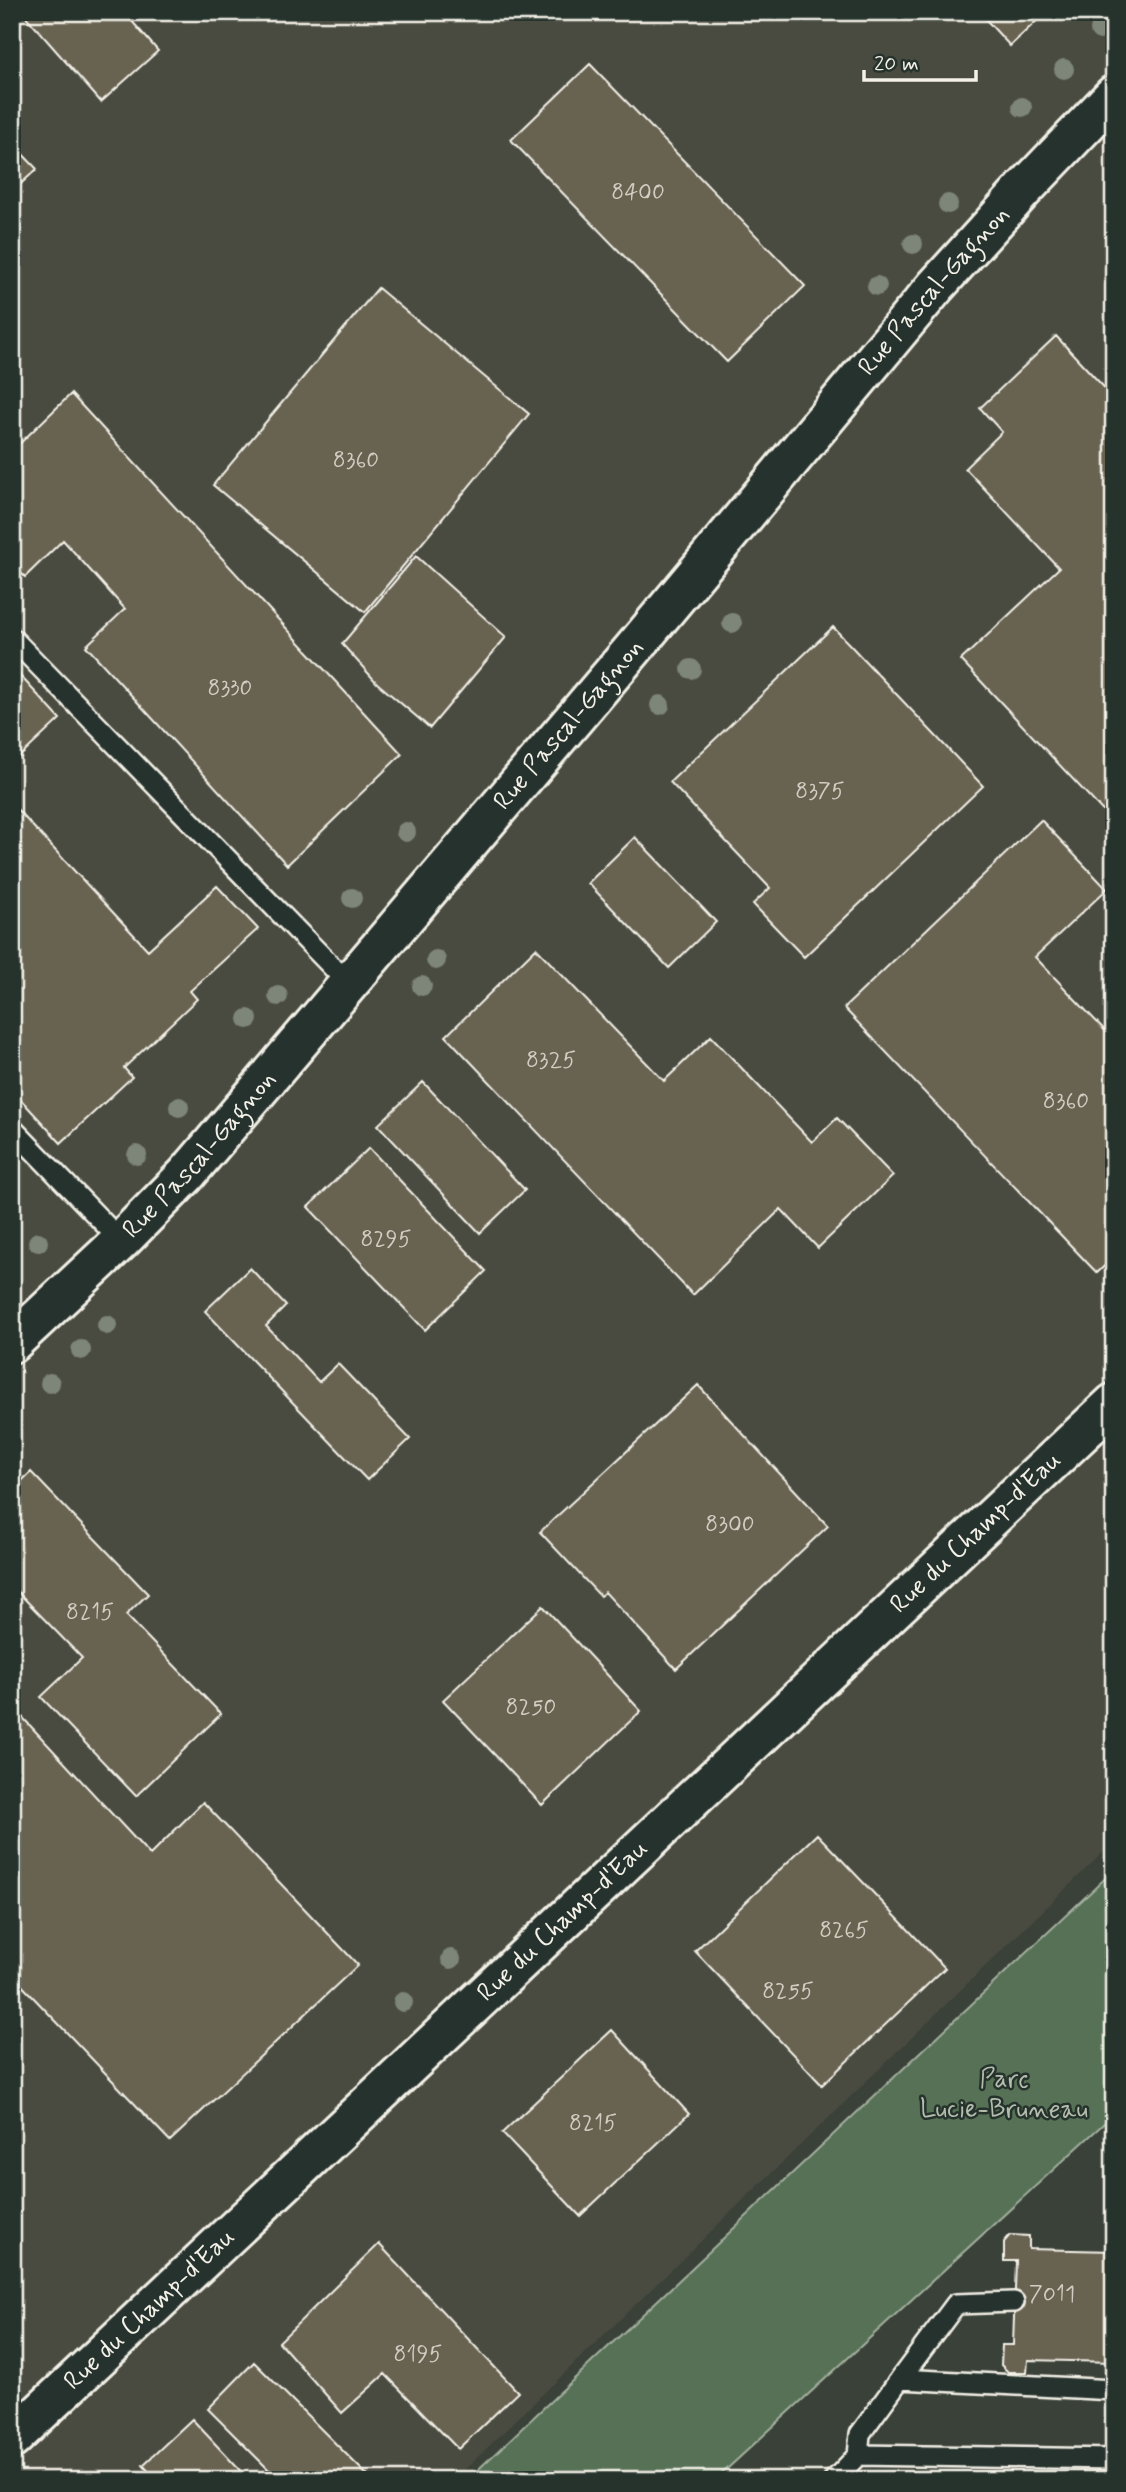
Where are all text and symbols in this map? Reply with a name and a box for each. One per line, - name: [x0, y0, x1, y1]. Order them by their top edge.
- scale bar: [864, 38, 976, 82]
- text: 20 m: [874, 50, 919, 78]
- house number: 8400: [611, 178, 665, 208]
- street label: Rue Pascal-Gagnon: [851, 199, 1018, 383]
- house number: 8360: [333, 446, 379, 476]
- street label: Rue Pascal-Gagnon: [486, 632, 652, 818]
- house number: 8330: [208, 674, 252, 704]
- house number: 8375: [795, 777, 845, 807]
- house number: 8325: [526, 1046, 576, 1076]
- street label: Rue Pascal-Gagnon: [115, 1064, 284, 1246]
- house number: 8360: [1043, 1087, 1089, 1117]
- house number: 8295: [360, 1225, 412, 1255]
- street label: Rue du Champ-d'Eau: [883, 1444, 1069, 1622]
- house number: 8300: [705, 1510, 755, 1540]
- house number: 8215: [66, 1598, 114, 1628]
- house number: 8250: [506, 1693, 556, 1723]
- street label: Rue du Champ-d'Eau: [470, 1832, 656, 2010]
- house number: 8265: [819, 1916, 869, 1946]
- house number: 8255: [762, 1977, 814, 2007]
- park label: Parc Lucie-Bruneau: [920, 2063, 1088, 2127]
- house number: 8215: [569, 2109, 617, 2139]
- street label: Rue du Champ-d'Eau: [57, 2221, 243, 2398]
- house number: 7011: [1029, 2280, 1075, 2310]
- house number: 8195: [394, 2340, 442, 2370]

